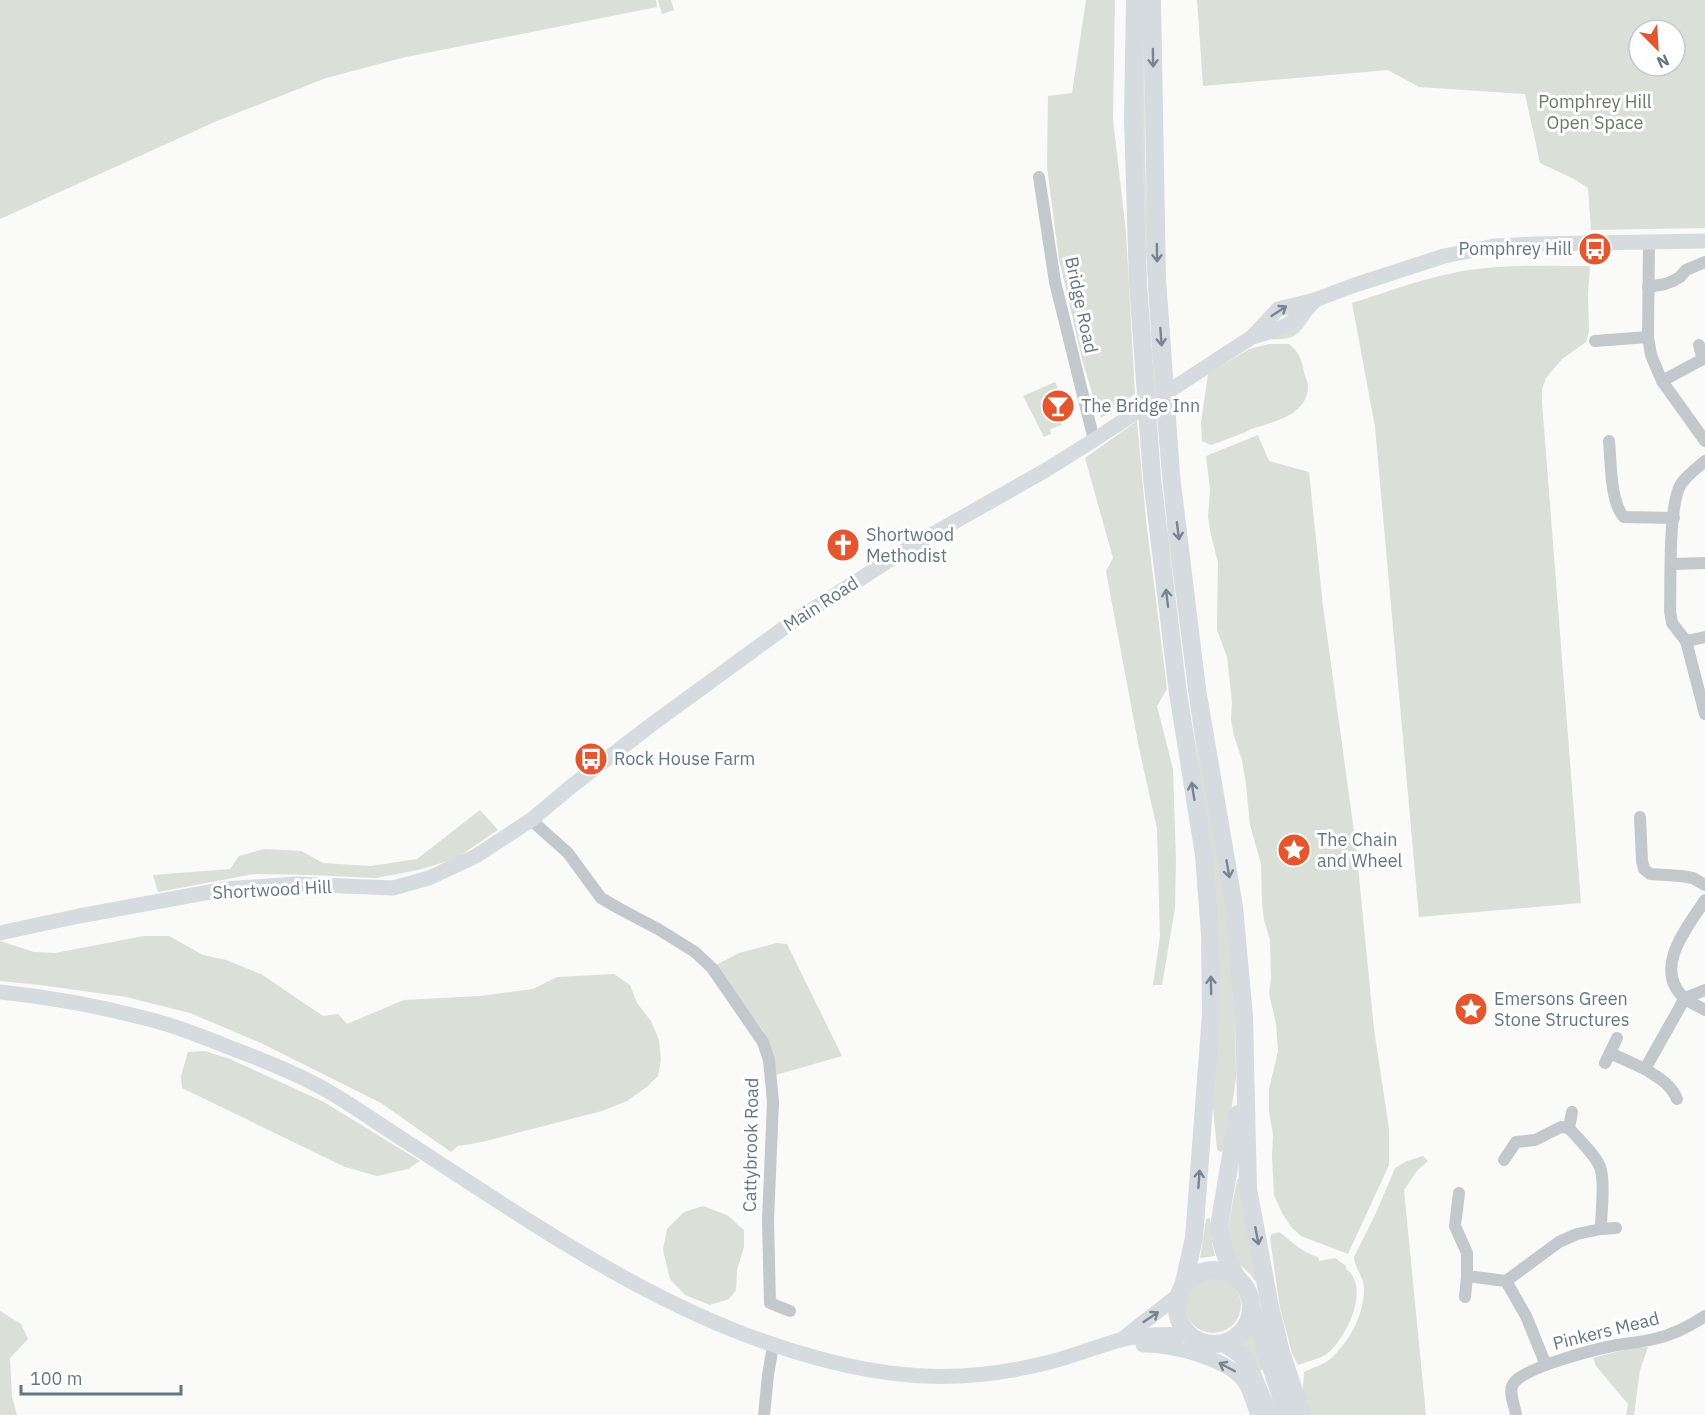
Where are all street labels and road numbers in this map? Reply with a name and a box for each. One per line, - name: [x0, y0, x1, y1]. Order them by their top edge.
- street label: Bridge Road: [1060, 254, 1103, 355]
- street label: Main Road: [779, 571, 862, 636]
- street label: Shortwood Hill: [212, 875, 332, 904]
- street label: Cattybrook Road: [738, 1078, 763, 1212]
- street label: Pinkers Mead: [1550, 1306, 1661, 1355]

